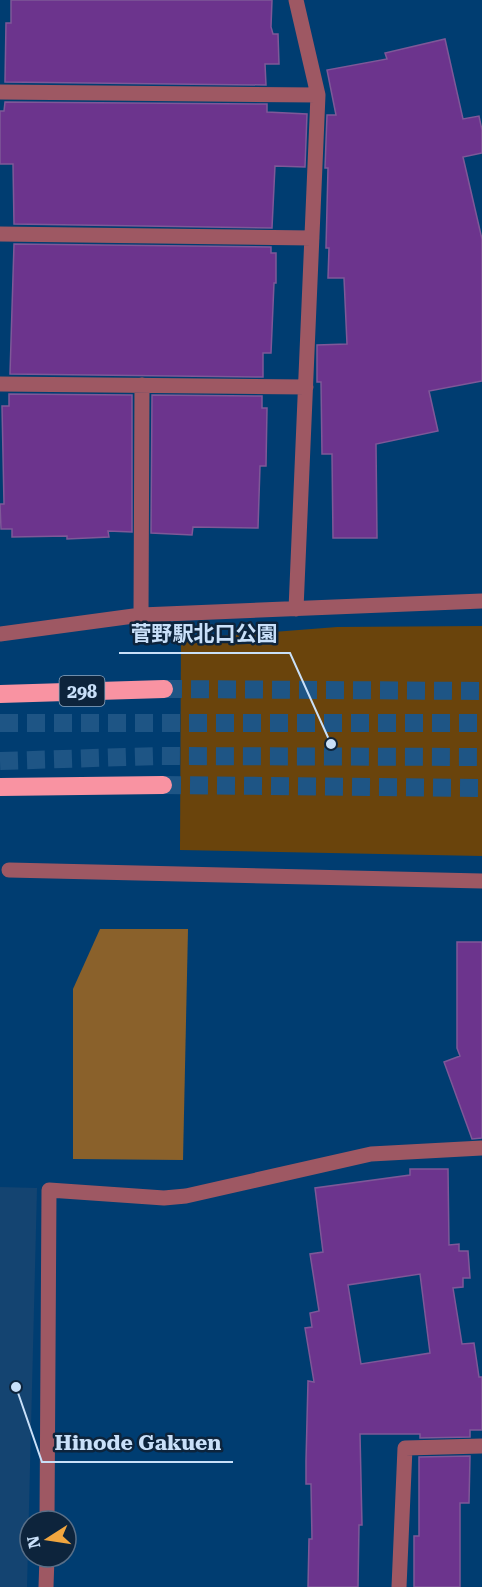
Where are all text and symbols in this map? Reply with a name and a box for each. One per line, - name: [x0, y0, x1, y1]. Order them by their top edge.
- callout: 菅野駅北口公園: [119, 614, 290, 653]
- text: 菅野駅北口公園: [131, 622, 278, 646]
- road number: 298: [60, 676, 104, 706]
- callout: Hinode Gakuen: [42, 1423, 233, 1462]
- text: Hinode Gakuen: [55, 1431, 221, 1455]
- north arrow: [18, 1509, 78, 1569]
- text: N: [23, 1534, 44, 1550]

